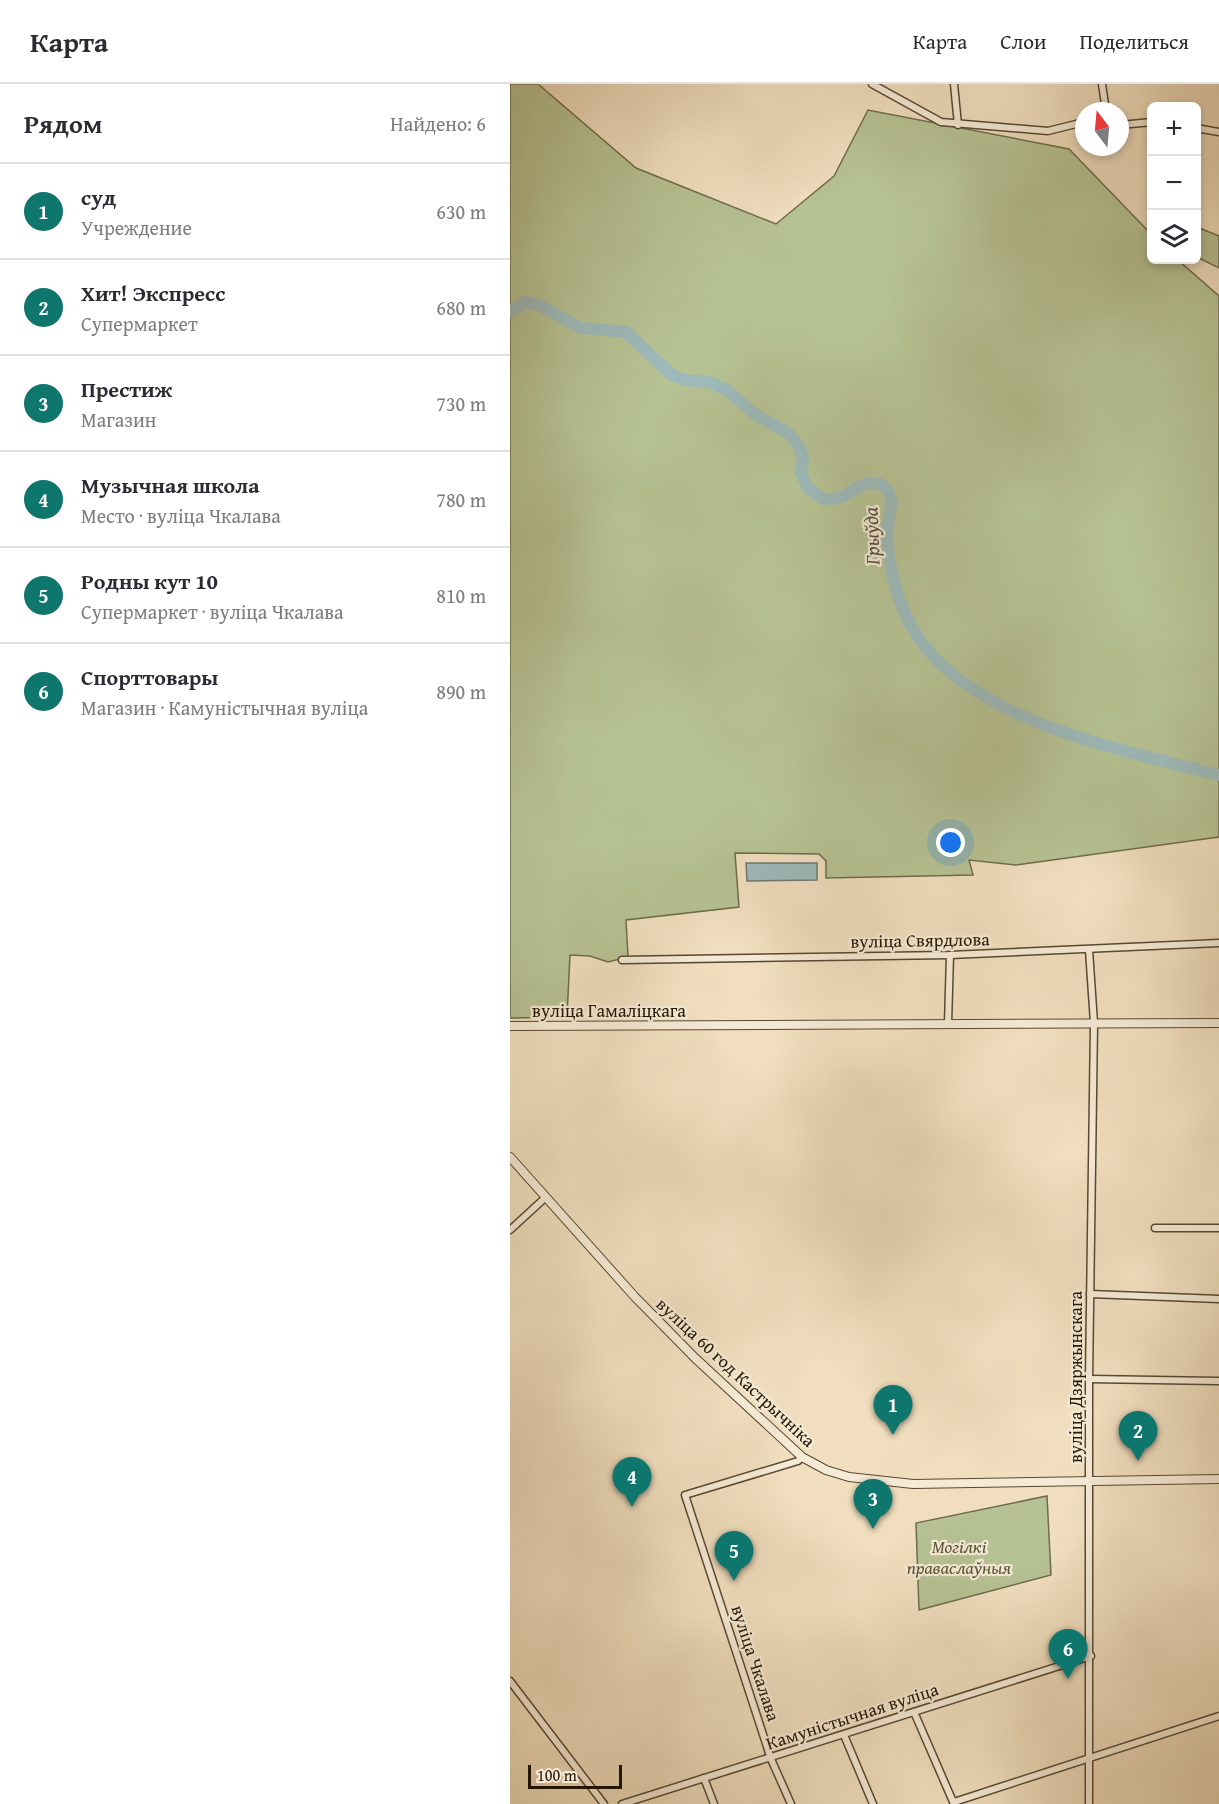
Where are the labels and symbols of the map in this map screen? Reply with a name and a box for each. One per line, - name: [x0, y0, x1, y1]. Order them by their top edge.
- north arrow: [1075, 102, 1129, 156]
- water label: Грыўда: [855, 506, 887, 567]
- your location: [936, 828, 965, 857]
- street label: вуліца Свярдлова: [850, 925, 990, 955]
- street label: вуліца Гамаліцкага: [532, 997, 686, 1024]
- street label: вуліца Дзяржынскага: [1062, 1290, 1089, 1463]
- street label: вуліца 60 год Кастрычніка: [650, 1291, 822, 1454]
- pin: 1: [874, 1386, 913, 1435]
- pin: 2: [1118, 1412, 1158, 1461]
- pin: 4: [612, 1458, 652, 1507]
- pin: 3: [854, 1480, 892, 1529]
- pin: 5: [714, 1532, 754, 1581]
- park label: Могілкі праваслаўныя: [907, 1533, 1011, 1581]
- street label: вуліца Чкалава: [725, 1602, 788, 1725]
- pin: 6: [1048, 1630, 1088, 1679]
- street label: Камуністычная вуліца: [762, 1675, 942, 1757]
- scale bar: [528, 1762, 622, 1790]

